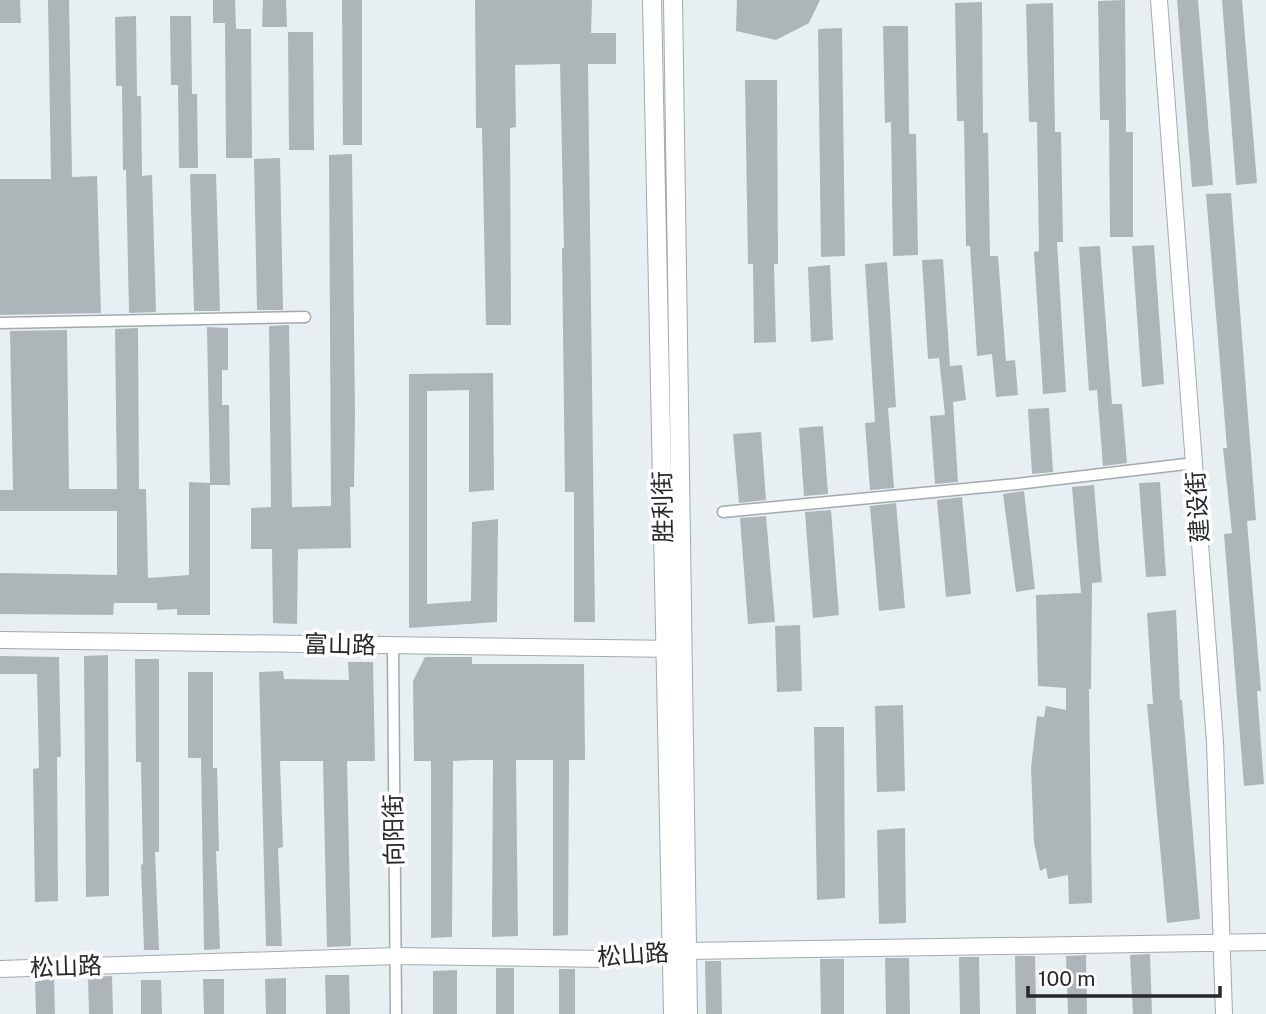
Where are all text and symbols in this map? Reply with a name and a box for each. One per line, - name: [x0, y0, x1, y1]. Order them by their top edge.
- street label: 建设街: [1181, 470, 1213, 544]
- street label: 胜利街: [647, 471, 677, 543]
- street label: 富山路: [304, 629, 376, 659]
- street label: 向阳街: [378, 794, 408, 866]
- street label: 松山路: [596, 938, 670, 970]
- street label: 松山路: [29, 951, 102, 981]
- scale bar: [1028, 954, 1220, 998]
- text: 100 m: [1038, 966, 1095, 991]

